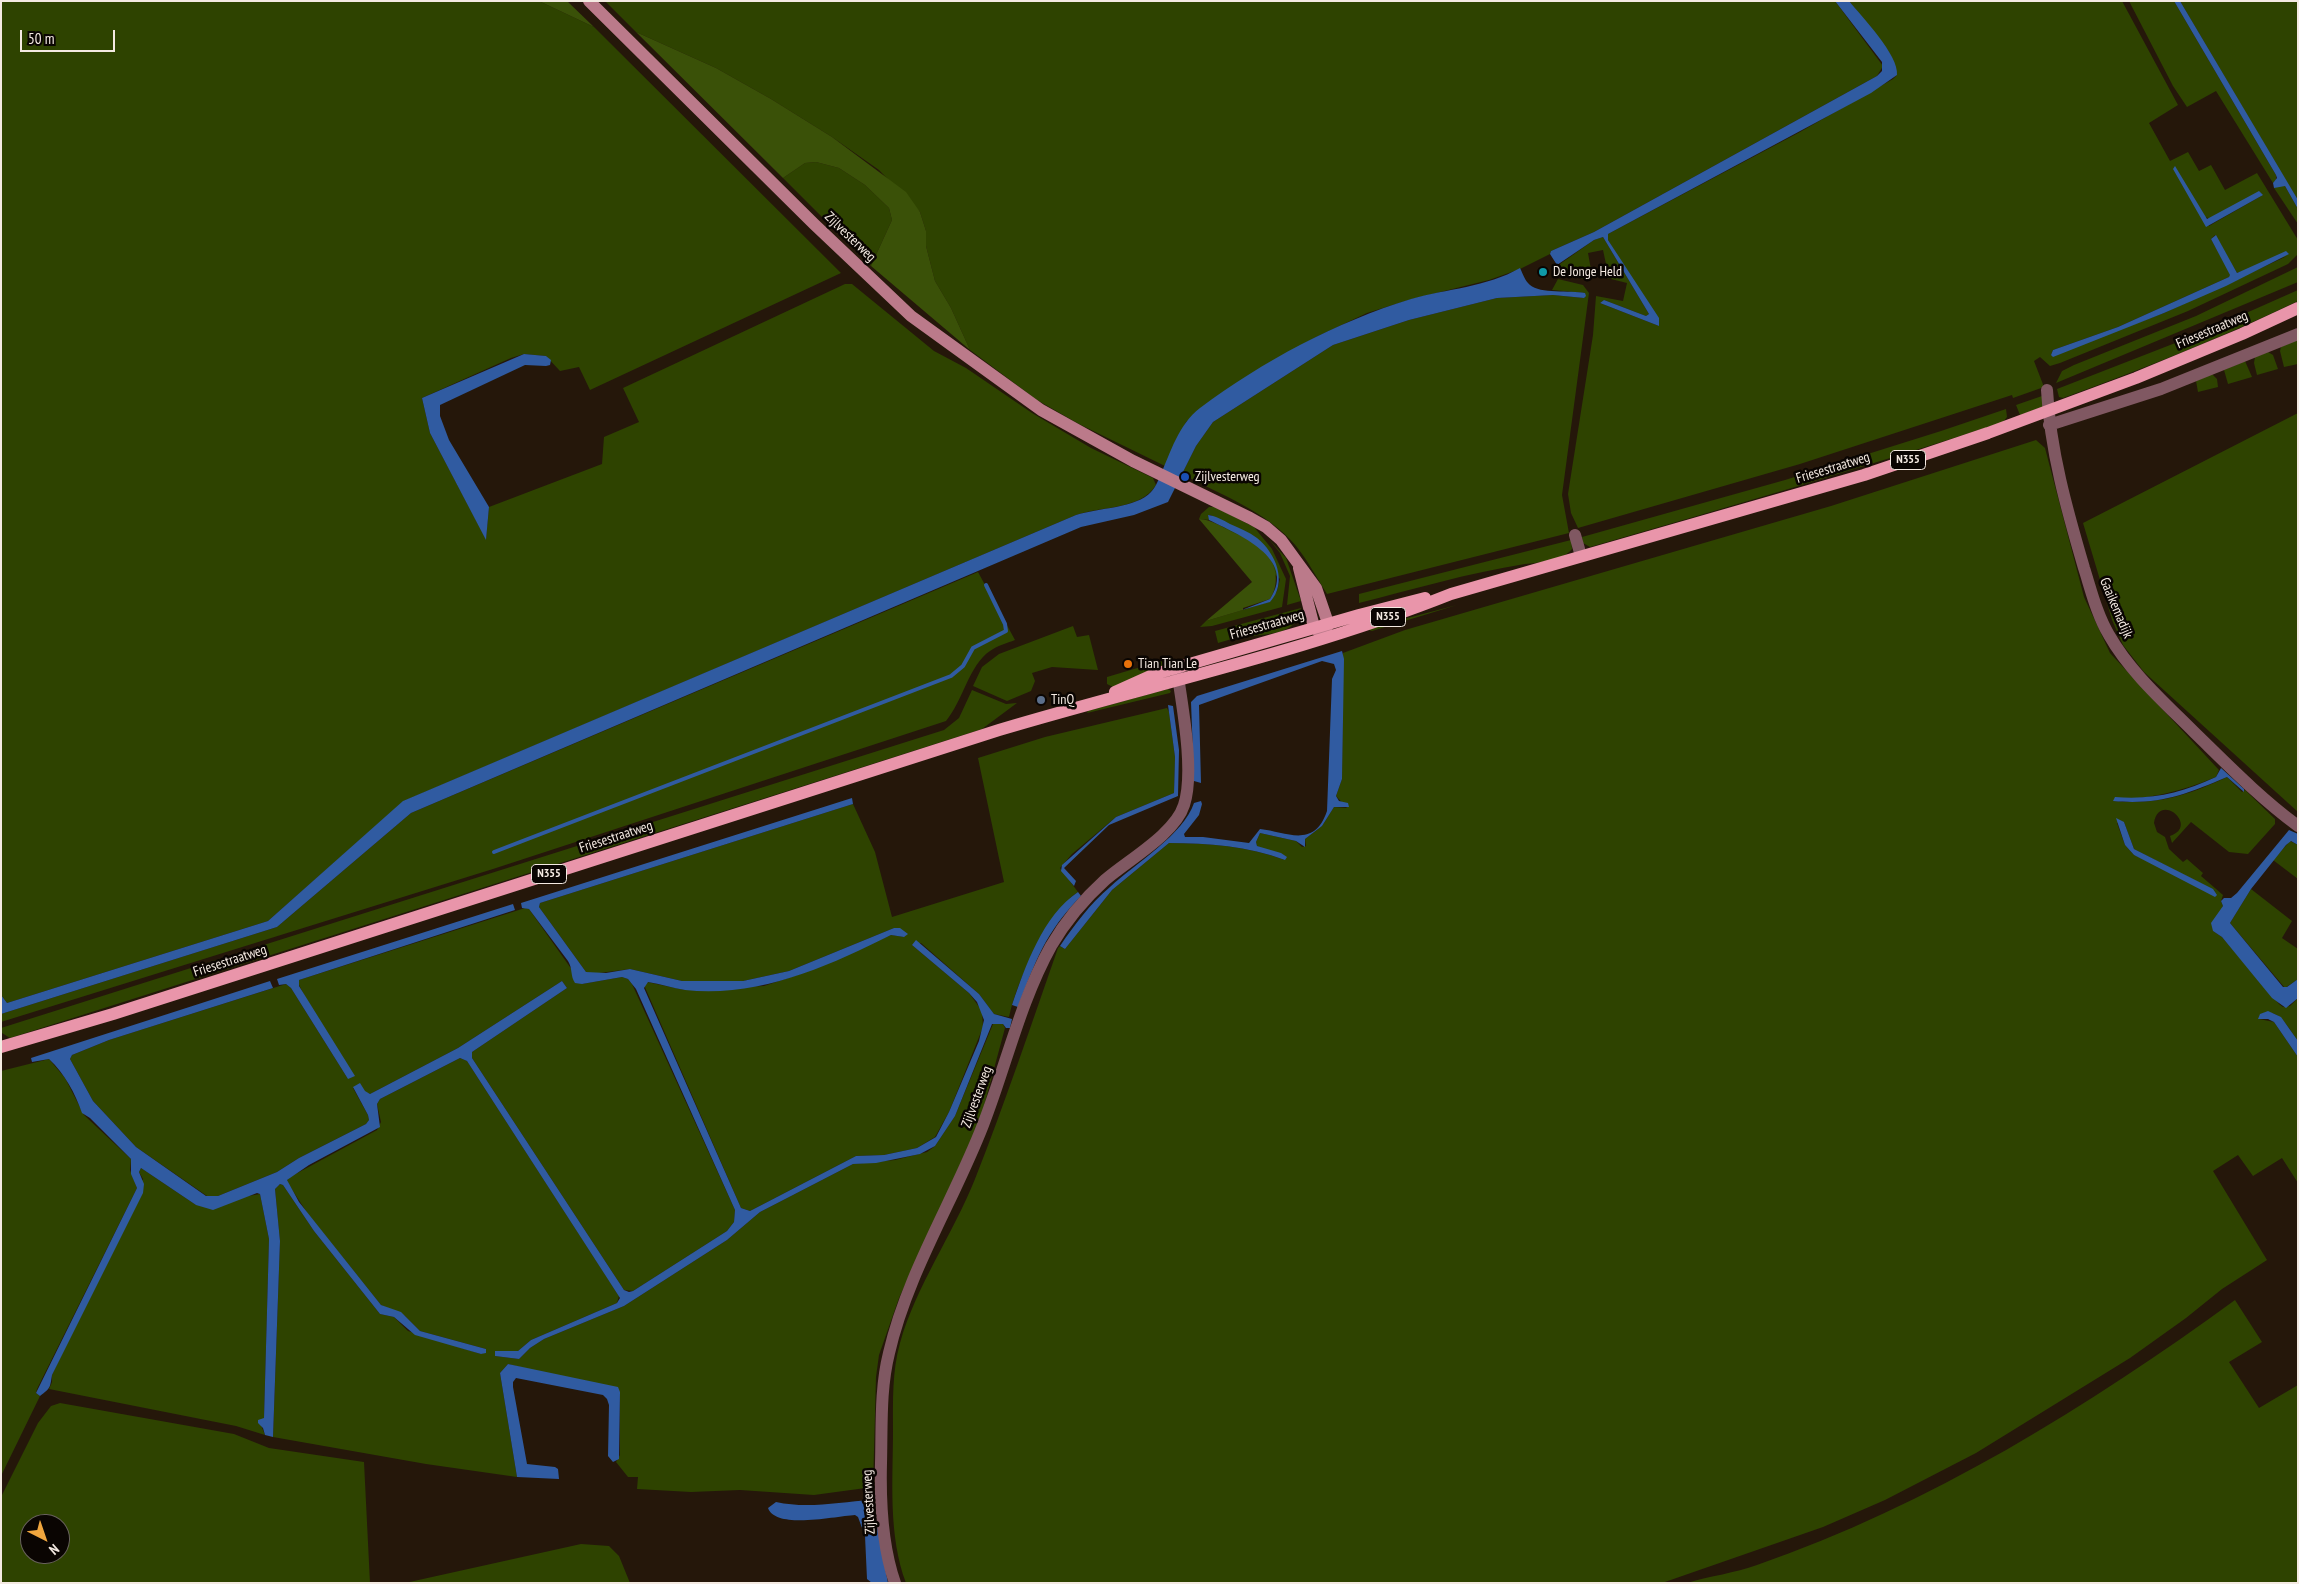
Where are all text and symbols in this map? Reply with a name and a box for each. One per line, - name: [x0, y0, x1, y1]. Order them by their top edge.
- scale bar: [22, 20, 118, 52]
- text: 50 m: [28, 29, 54, 48]
- street label: Zijlvesterweg: [821, 209, 879, 265]
- place label: De Jonge Held: [1553, 264, 1622, 280]
- marker: De Jonge Held: [1537, 266, 1549, 278]
- street label: Friesestraatweg: [2174, 307, 2250, 353]
- street label: Friesestraatweg: [1794, 449, 1872, 487]
- road number: N355: [1890, 450, 1926, 470]
- place label: Zijlvesterweg: [1195, 469, 1260, 485]
- marker: Zijlvesterweg: [1179, 471, 1191, 483]
- street label: Gaaikemadijk: [2096, 575, 2136, 641]
- street label: Friesestraatweg: [1228, 606, 1306, 644]
- road number: N355: [1370, 608, 1406, 626]
- place label: Tian Tian Le: [1138, 656, 1197, 672]
- marker: Tian Tian Le: [1122, 658, 1134, 670]
- place label: TinQ: [1051, 692, 1074, 708]
- marker: TinQ: [1035, 694, 1047, 706]
- street label: Friesestraatweg: [577, 817, 655, 857]
- road number: N355: [532, 864, 566, 884]
- street label: Friesestraatweg: [191, 941, 269, 981]
- street label: Zijlvesterweg: [958, 1064, 996, 1130]
- street label: Zijlvesterweg: [859, 1469, 879, 1535]
- north arrow: [20, 1514, 70, 1564]
- text: N: [45, 1540, 63, 1559]

